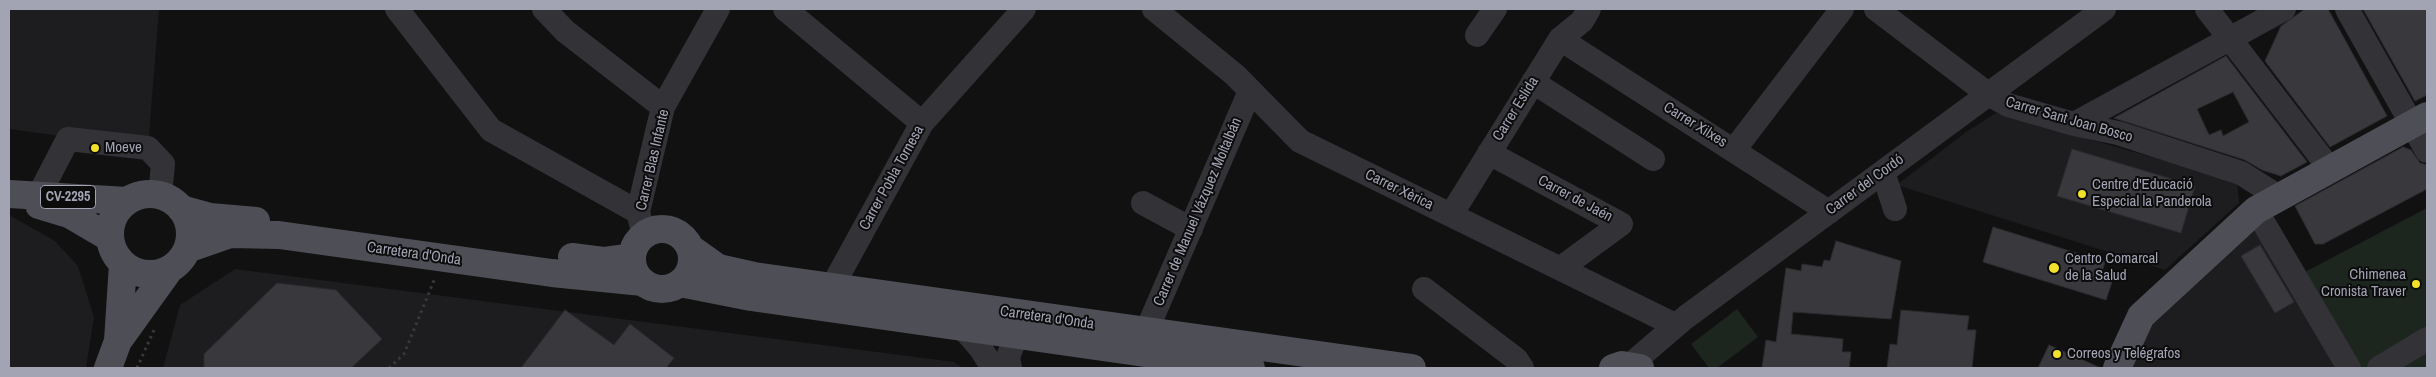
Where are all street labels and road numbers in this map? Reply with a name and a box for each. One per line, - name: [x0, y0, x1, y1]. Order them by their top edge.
- street label: Carrer Eslida: [1489, 74, 1543, 144]
- street label: Carrer Sant Joan Bosco: [2003, 93, 2135, 147]
- street label: Carrer Xilxes: [1660, 98, 1730, 152]
- street label: Carrer Blas Infante: [633, 108, 673, 212]
- street label: Carrer de Manuel Vázquez Moltalbán: [1150, 115, 1246, 309]
- street label: Carrer Pobla Tornesa: [856, 123, 928, 233]
- street label: Carrer del Cordó: [1823, 151, 1907, 219]
- street label: Carrer Xèrica: [1362, 166, 1436, 214]
- street label: Carrer de Jaén: [1535, 172, 1615, 226]
- road number: CV-2295: [40, 186, 96, 208]
- street label: Carretera d'Onda: [366, 239, 462, 269]
- street label: Carretera d'Onda: [999, 303, 1095, 333]

